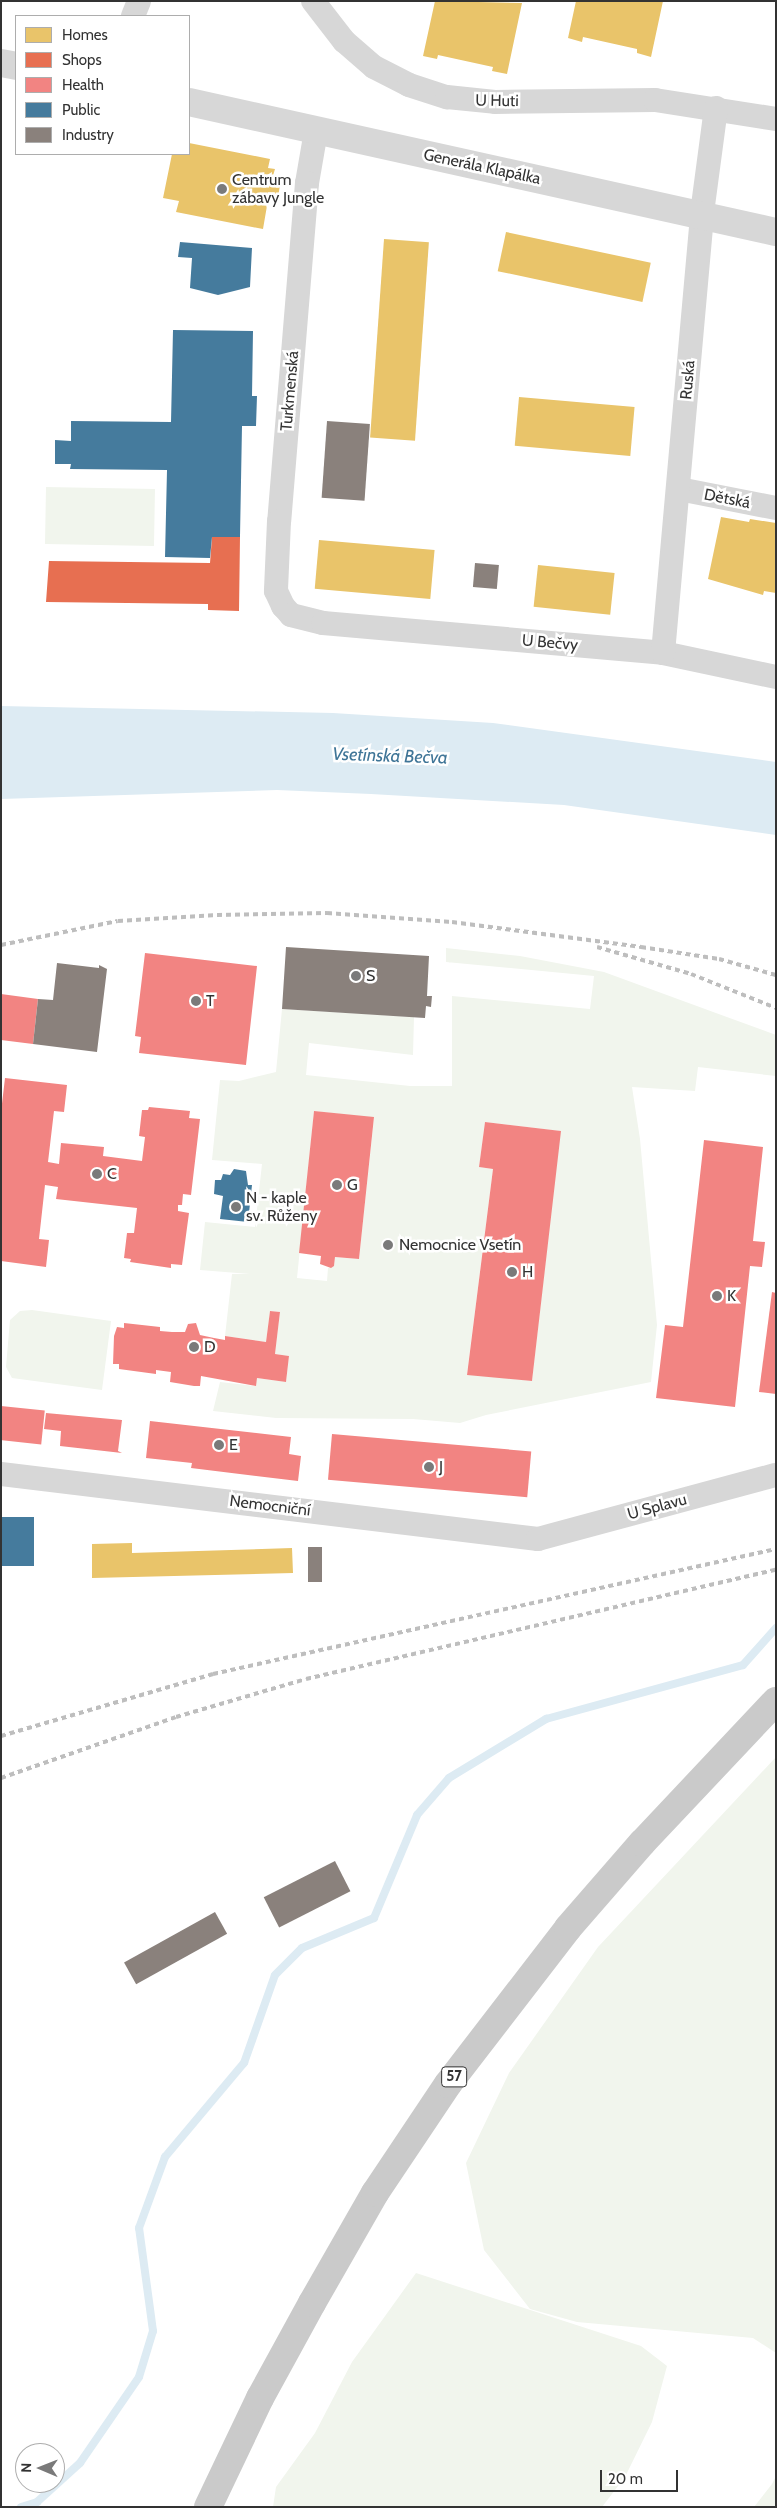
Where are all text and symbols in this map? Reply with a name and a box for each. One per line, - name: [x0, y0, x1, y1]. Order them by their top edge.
- legend: [15, 15, 190, 155]
- text: Homes: [62, 26, 108, 44]
- text: Shops: [62, 51, 102, 69]
- text: Health: [62, 76, 104, 94]
- street label: U Huti: [475, 91, 519, 111]
- text: Public: [62, 101, 100, 119]
- text: Industry: [62, 126, 114, 144]
- street label: Generála Klapálka: [422, 145, 542, 189]
- place label: Centrum zábavy Jungle: [232, 170, 324, 208]
- marker: Centrum zábavy Jungle: [216, 183, 228, 195]
- street label: Turkmenská: [277, 350, 303, 432]
- street label: Ruská: [677, 360, 699, 400]
- street label: Dětská: [702, 485, 752, 513]
- street label: U Bečvy: [521, 631, 579, 655]
- water label: Vsetínská Bečva: [332, 743, 448, 769]
- place label: S: [366, 966, 375, 986]
- marker: S: [350, 970, 362, 982]
- place label: T: [206, 991, 215, 1011]
- marker: T: [190, 995, 202, 1007]
- place label: C: [107, 1164, 117, 1184]
- marker: C: [91, 1168, 103, 1180]
- place label: G: [347, 1175, 358, 1195]
- marker: G: [331, 1179, 343, 1191]
- place label: N - kaple sv. Růženy: [246, 1188, 317, 1226]
- marker: N - kaple sv. Růženy: [230, 1201, 242, 1213]
- place label: Nemocnice Vsetín: [399, 1235, 521, 1255]
- marker: Nemocnice Vsetín: [381, 1238, 395, 1252]
- place label: H: [522, 1262, 533, 1282]
- marker: H: [506, 1266, 518, 1278]
- place label: K: [727, 1286, 736, 1306]
- marker: K: [711, 1290, 723, 1302]
- place label: D: [204, 1337, 216, 1357]
- marker: D: [188, 1341, 200, 1353]
- place label: E: [229, 1435, 238, 1455]
- marker: E: [213, 1439, 225, 1451]
- place label: J: [439, 1457, 443, 1477]
- marker: J: [423, 1461, 435, 1473]
- street label: U Splavu: [625, 1490, 689, 1524]
- street label: Nemocniční: [229, 1492, 311, 1520]
- road number: 57: [440, 2064, 468, 2090]
- north arrow: [15, 2443, 65, 2493]
- scale bar: [602, 2460, 680, 2492]
- text: N: [17, 2463, 35, 2473]
- text: 20 m: [608, 2470, 643, 2488]

